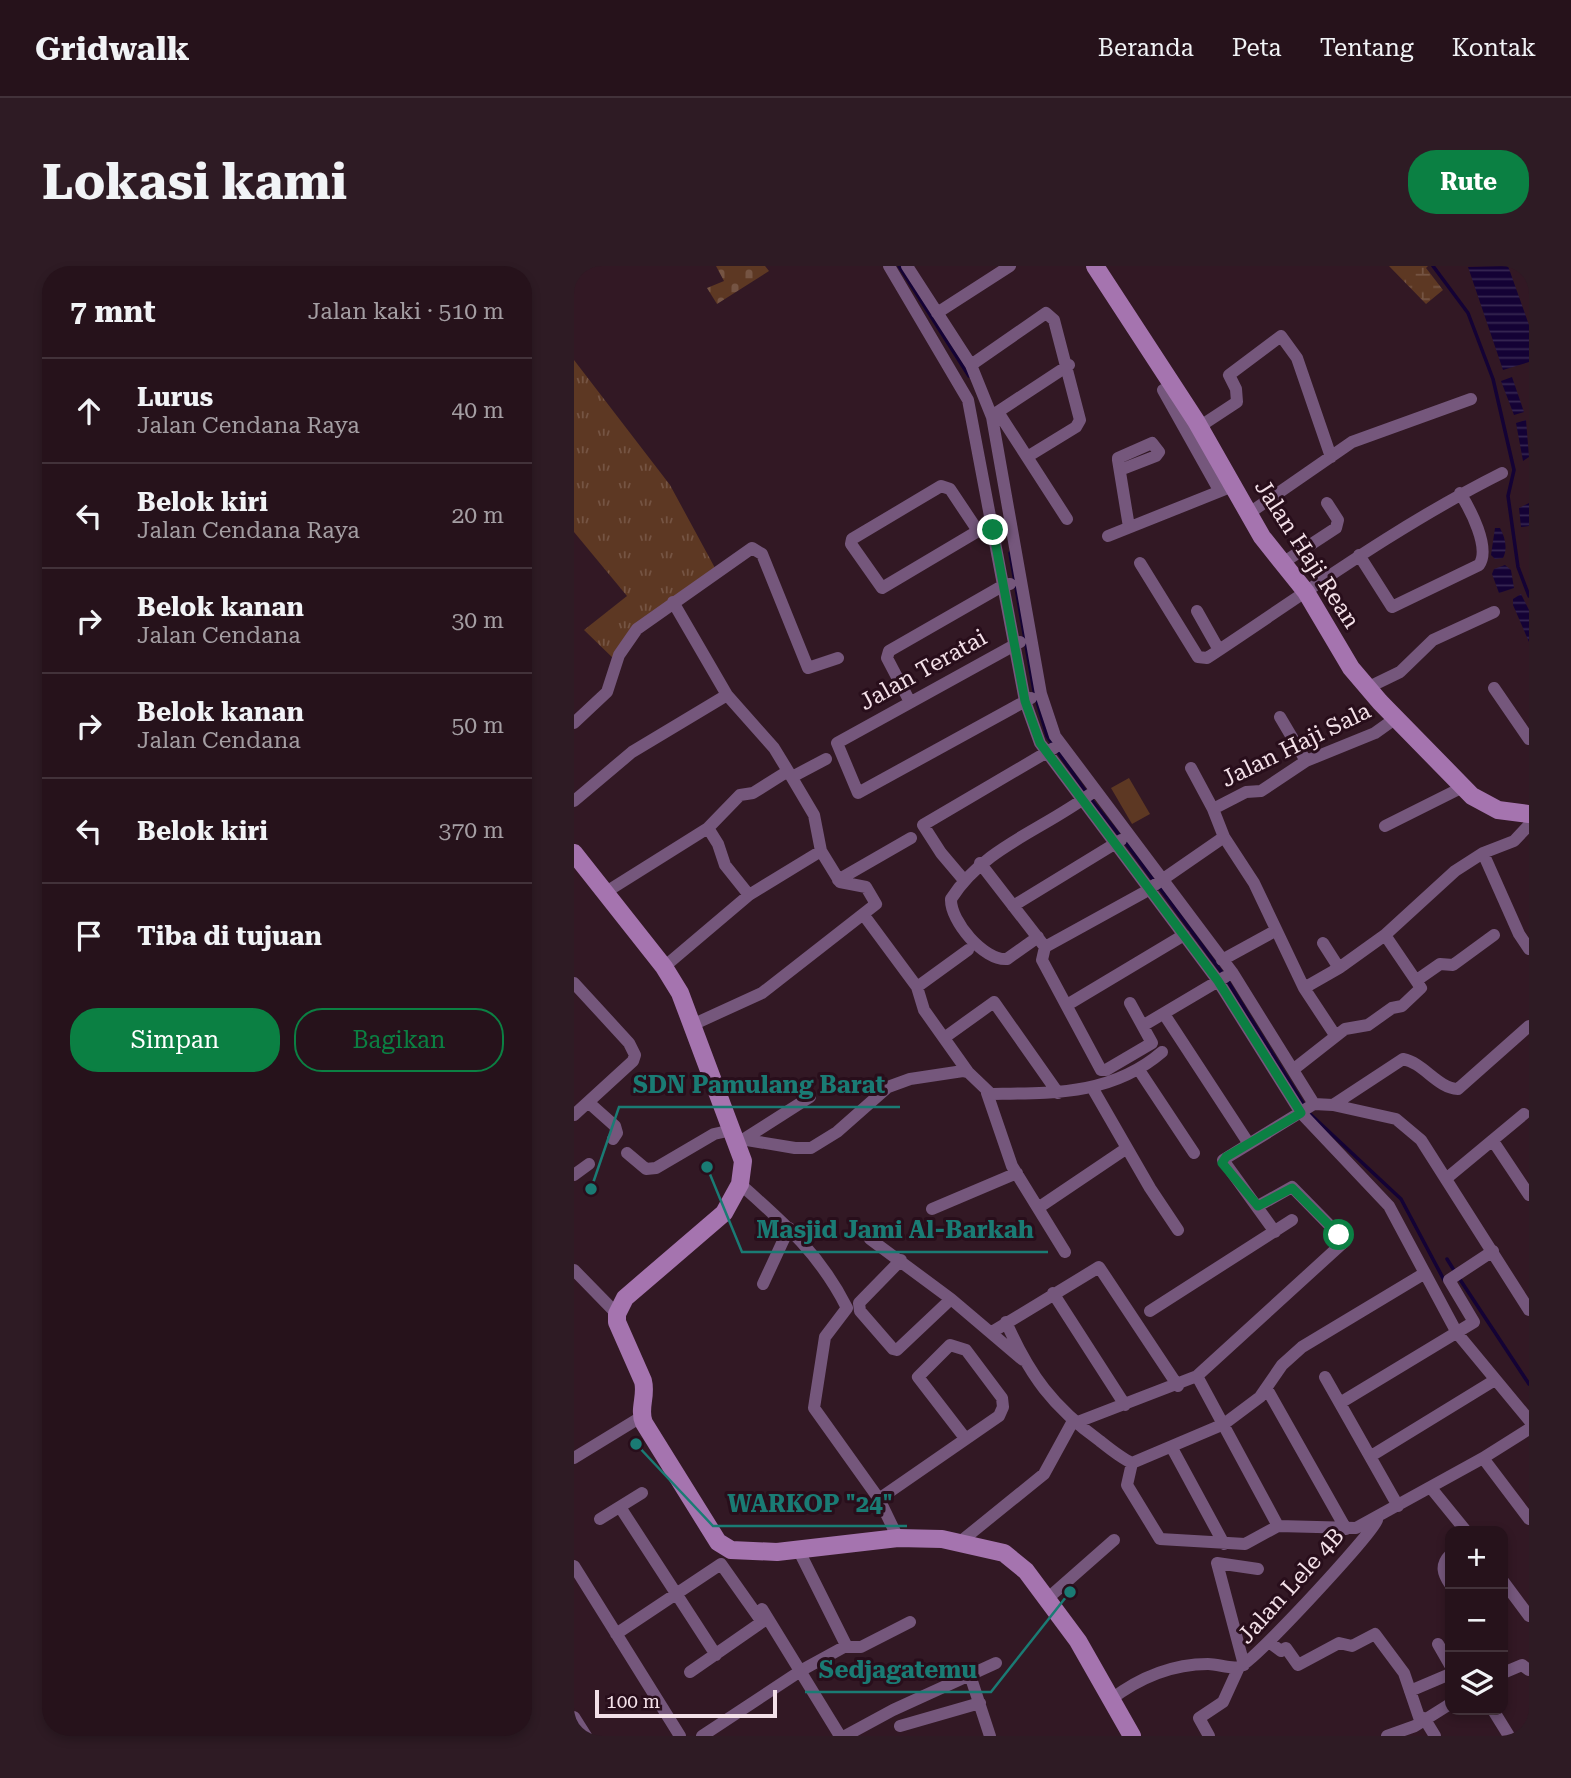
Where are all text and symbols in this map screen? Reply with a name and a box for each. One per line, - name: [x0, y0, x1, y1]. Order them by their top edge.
- text: Gridwalk: [35, 29, 189, 68]
- text: Beranda: [1098, 34, 1194, 62]
- text: Peta: [1232, 34, 1282, 62]
- text: Tentang: [1320, 34, 1414, 62]
- text: Kontak: [1452, 34, 1536, 62]
- button: Rute: [1408, 150, 1529, 214]
- text: Lokasi kami: [42, 154, 347, 211]
- text: 7 mnt: [70, 294, 156, 329]
- text: Jalan kaki · 510 m: [308, 298, 504, 325]
- text: Lurus: [137, 382, 213, 412]
- icon: ahead: [70, 392, 108, 430]
- text: 40 m: [451, 397, 504, 424]
- text: Jalan Cendana Raya: [137, 412, 360, 439]
- street label: Jalan Haji Rean: [1249, 475, 1365, 634]
- text: Belok kiri: [137, 487, 268, 517]
- icon: left: [70, 497, 108, 535]
- text: 20 m: [451, 502, 504, 529]
- route end: [977, 514, 1008, 545]
- text: Jalan Cendana Raya: [137, 517, 360, 544]
- text: Belok kanan: [137, 592, 304, 622]
- icon: right: [70, 602, 108, 640]
- text: 30 m: [451, 607, 504, 634]
- text: Jalan Cendana: [137, 622, 301, 649]
- street label: Jalan Teratai: [855, 624, 991, 716]
- text: Belok kanan: [137, 697, 304, 727]
- street label: Jalan Haji Sala: [1217, 697, 1376, 793]
- icon: right: [70, 707, 108, 745]
- text: 50 m: [451, 712, 504, 739]
- text: Jalan Cendana: [137, 727, 301, 754]
- icon: left: [70, 812, 108, 850]
- text: Belok kiri: [137, 816, 268, 846]
- text: 370 m: [439, 817, 504, 844]
- icon: arrive: [70, 917, 108, 955]
- text: Tiba di tujuan: [137, 921, 322, 951]
- button: Simpan: [70, 1008, 280, 1072]
- button: Bagikan: [294, 1008, 504, 1072]
- callout: SDN Pamulang Barat: [619, 1062, 900, 1107]
- text: SDN Pamulang Barat: [633, 1071, 886, 1099]
- callout: Masjid Jami Al-Barkah: [742, 1207, 1048, 1252]
- text: Masjid Jami Al-Barkah: [756, 1216, 1034, 1244]
- route start: [1323, 1219, 1354, 1250]
- callout: WARKOP "24": [713, 1481, 907, 1526]
- text: WARKOP "24": [727, 1490, 893, 1518]
- street label: Jalan Lele 4B: [1232, 1523, 1350, 1649]
- map controls: [1445, 1526, 1508, 1715]
- button: +: [1445, 1526, 1508, 1589]
- button: −: [1445, 1589, 1508, 1652]
- callout: Sedjagatemu: [805, 1647, 991, 1692]
- button: layers: [1445, 1652, 1508, 1715]
- text: Sedjagatemu: [819, 1656, 977, 1684]
- scale bar: [595, 1687, 777, 1719]
- text: 100 m: [606, 1690, 660, 1713]

